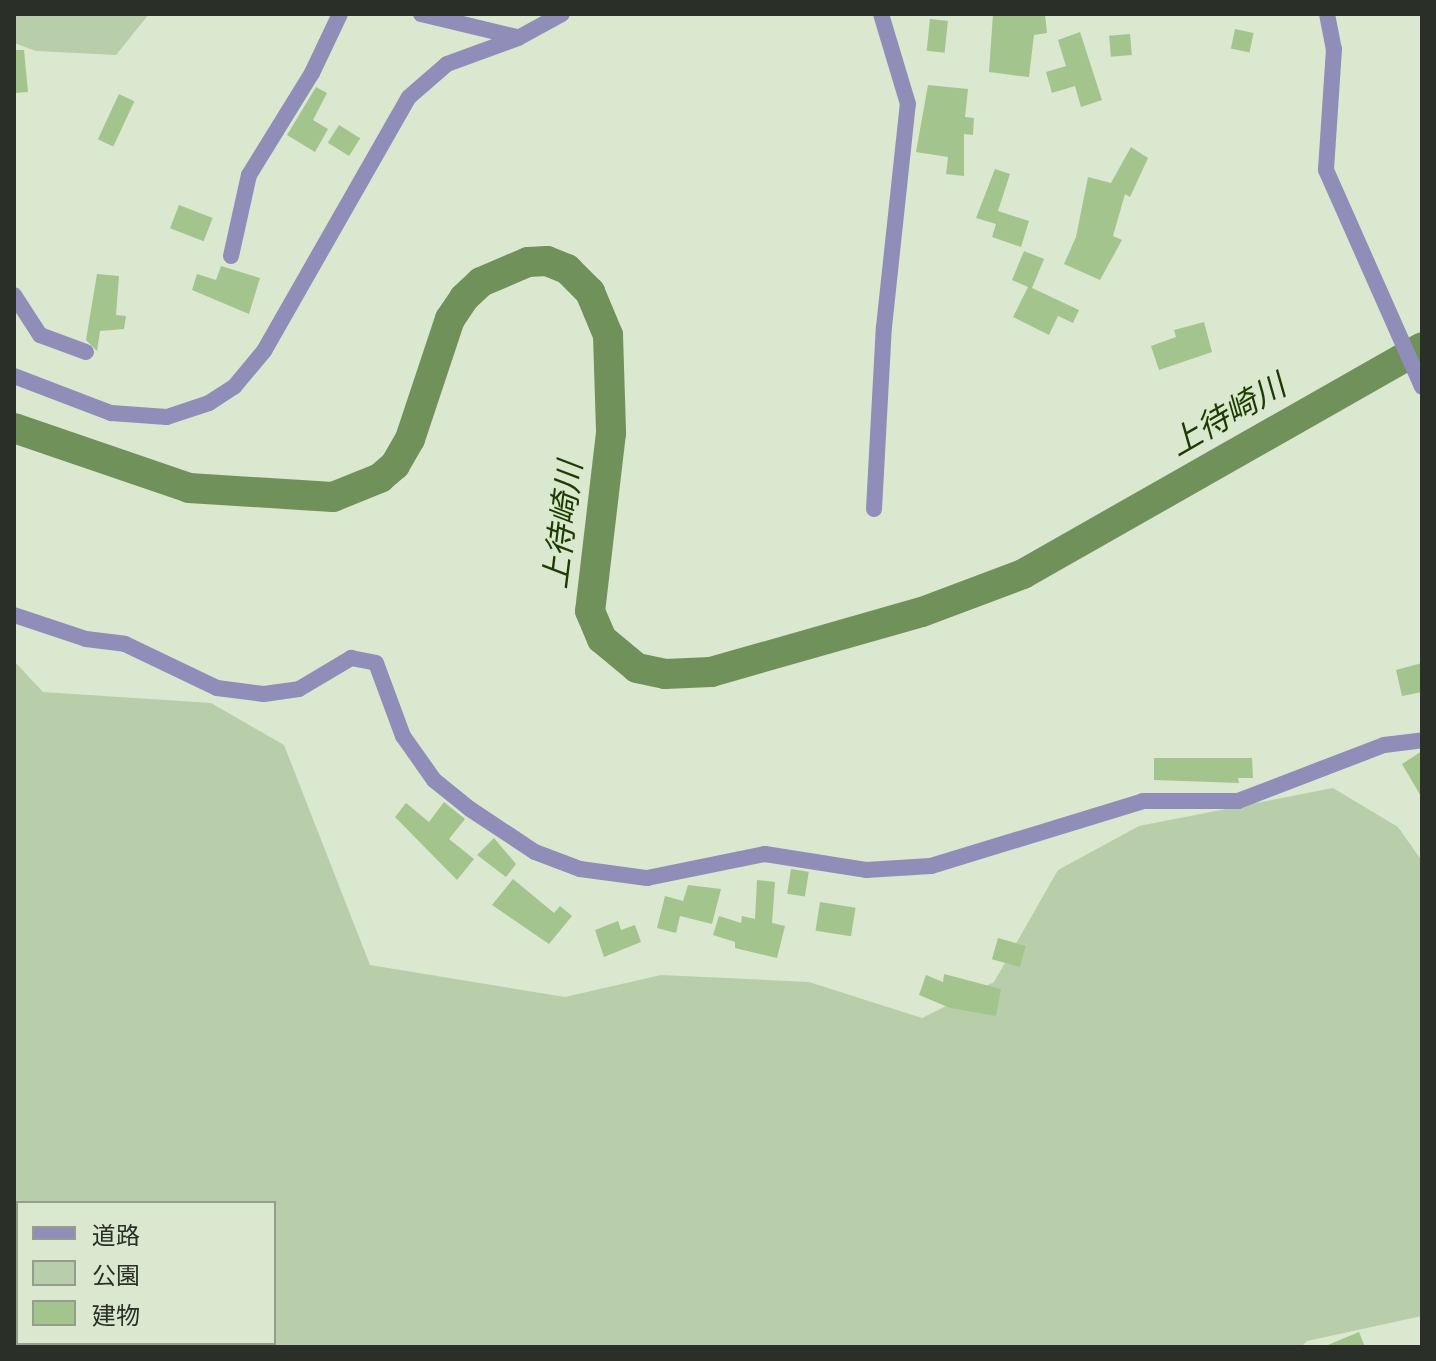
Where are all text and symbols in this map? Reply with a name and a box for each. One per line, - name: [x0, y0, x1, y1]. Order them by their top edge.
- water label: 上待崎川: [1163, 367, 1293, 465]
- water label: 上待崎川: [537, 459, 591, 591]
- legend: [16, 1201, 276, 1345]
- text: 道路: [92, 1222, 140, 1250]
- text: 公園: [92, 1262, 140, 1290]
- text: 建物: [92, 1302, 140, 1330]

